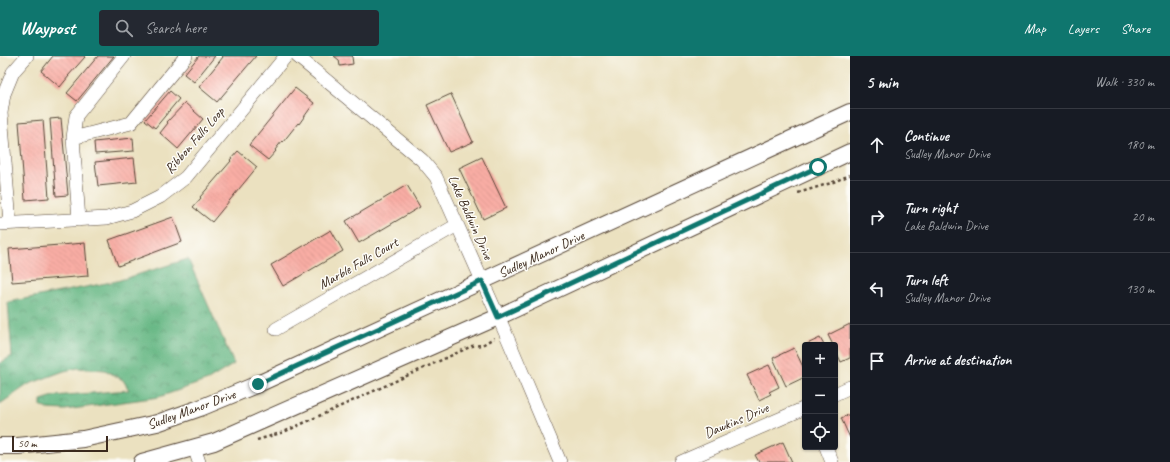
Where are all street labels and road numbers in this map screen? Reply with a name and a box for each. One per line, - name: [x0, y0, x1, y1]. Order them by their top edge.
- street label: Ribbon Falls Loop: [161, 103, 228, 177]
- street label: Lake Baldwin Drive: [444, 172, 497, 263]
- street label: Sudley Manor Drive: [496, 227, 588, 282]
- street label: Marble Falls Court: [316, 233, 402, 293]
- street label: Sudley Manor Drive: [145, 385, 239, 433]
- street label: Dawkins Drive: [701, 399, 772, 442]

